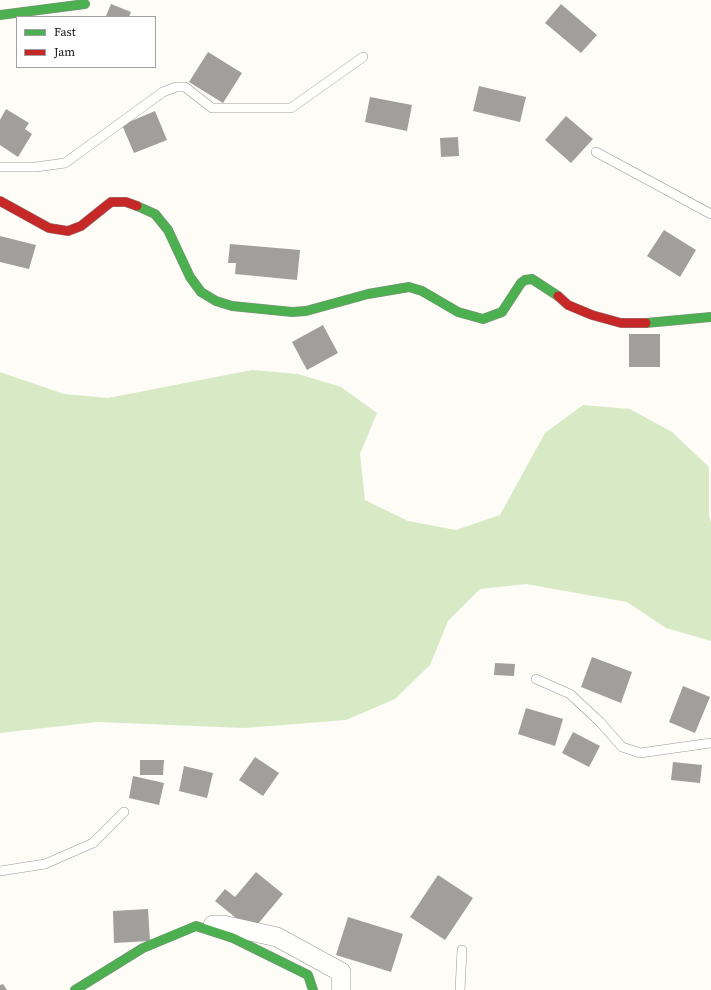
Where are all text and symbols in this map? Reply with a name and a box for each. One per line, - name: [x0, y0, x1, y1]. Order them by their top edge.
- legend: [16, 16, 156, 68]
- text: Fast: [54, 24, 76, 40]
- text: Jam: [54, 44, 75, 60]

